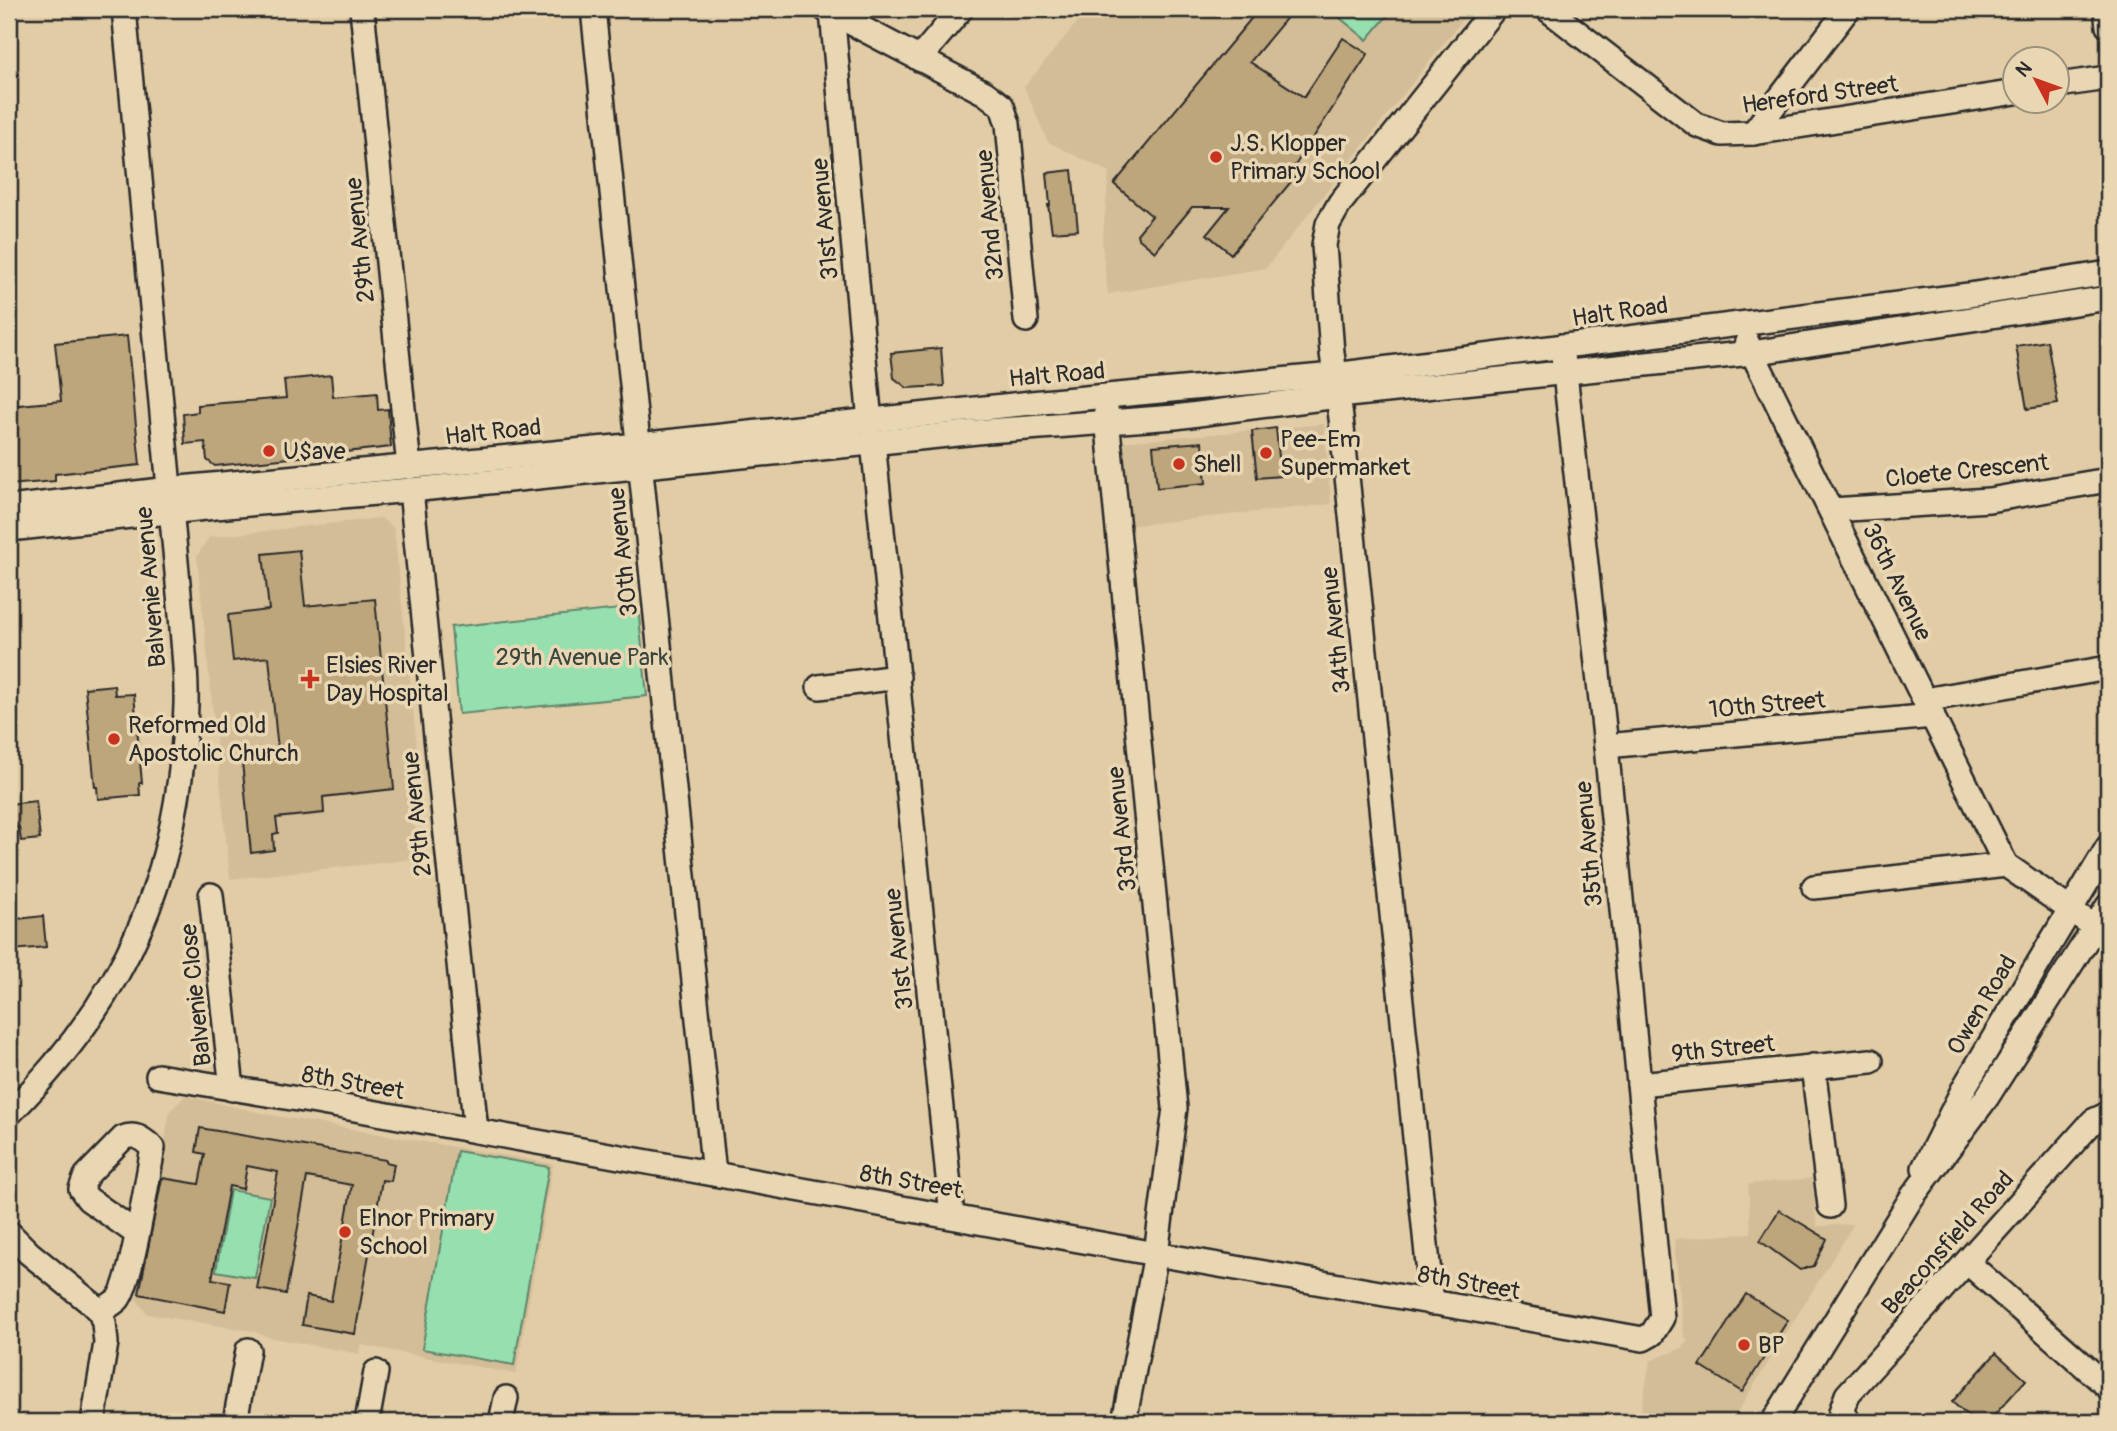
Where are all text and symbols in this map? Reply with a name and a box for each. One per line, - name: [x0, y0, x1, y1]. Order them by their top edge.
- north arrow: [2002, 46, 2072, 116]
- text: N: [2011, 57, 2037, 82]
- street label: Hereford Street: [1740, 70, 1900, 120]
- place label: J.S. Klopper Primary School: [1230, 129, 1380, 186]
- street label: 32nd Avenue: [970, 148, 1010, 282]
- marker: J.S. Klopper Primary School: [1208, 149, 1224, 165]
- street label: 31st Avenue: [805, 157, 845, 281]
- street label: 29th Avenue: [339, 176, 381, 304]
- street label: Halt Road: [1570, 291, 1670, 333]
- street label: Halt Road: [1008, 356, 1106, 394]
- street label: Halt Road: [443, 413, 543, 451]
- place label: Pee-Em Supermarket: [1280, 425, 1411, 482]
- place label: U$ave: [283, 437, 346, 466]
- marker: U$ave: [261, 443, 277, 459]
- marker: Pee-Em Supermarket: [1258, 445, 1274, 461]
- street label: Cloete Crescent: [1884, 448, 2050, 494]
- place label: Shell: [1193, 450, 1242, 479]
- marker: Shell: [1171, 456, 1187, 472]
- street label: 30th Avenue: [602, 486, 644, 618]
- street label: Balvenie Avenue: [130, 505, 172, 669]
- street label: 36th Avenue: [1856, 518, 1938, 646]
- street label: 34th Avenue: [1315, 565, 1357, 695]
- park label: 29th Avenue Park: [496, 643, 668, 672]
- place label: Elsies River Day Hospital: [326, 651, 449, 708]
- marker: Elsies River Day Hospital: [300, 669, 320, 689]
- street label: 10th Street: [1707, 685, 1827, 725]
- place label: Reformed Old Apostolic Church: [128, 711, 299, 768]
- marker: Reformed Old Apostolic Church: [106, 731, 122, 747]
- street label: 29th Avenue: [396, 750, 438, 878]
- street label: 33rd Avenue: [1101, 765, 1143, 893]
- street label: 35th Avenue: [1569, 780, 1609, 908]
- street label: 31st Avenue: [878, 887, 920, 1011]
- street label: Balvenie Close: [174, 922, 218, 1068]
- street label: Owen Road: [1941, 950, 2023, 1060]
- street label: 9th Street: [1670, 1029, 1776, 1069]
- street label: 8th Street: [300, 1060, 407, 1106]
- street label: 8th Street: [858, 1159, 965, 1205]
- street label: Beaconsfield Road: [1876, 1165, 2020, 1321]
- place label: Elnor Primary School: [359, 1204, 494, 1261]
- marker: Elnor Primary School: [337, 1224, 353, 1240]
- street label: 8th Street: [1416, 1260, 1523, 1306]
- place label: BP: [1758, 1331, 1785, 1360]
- marker: BP: [1736, 1337, 1752, 1353]

